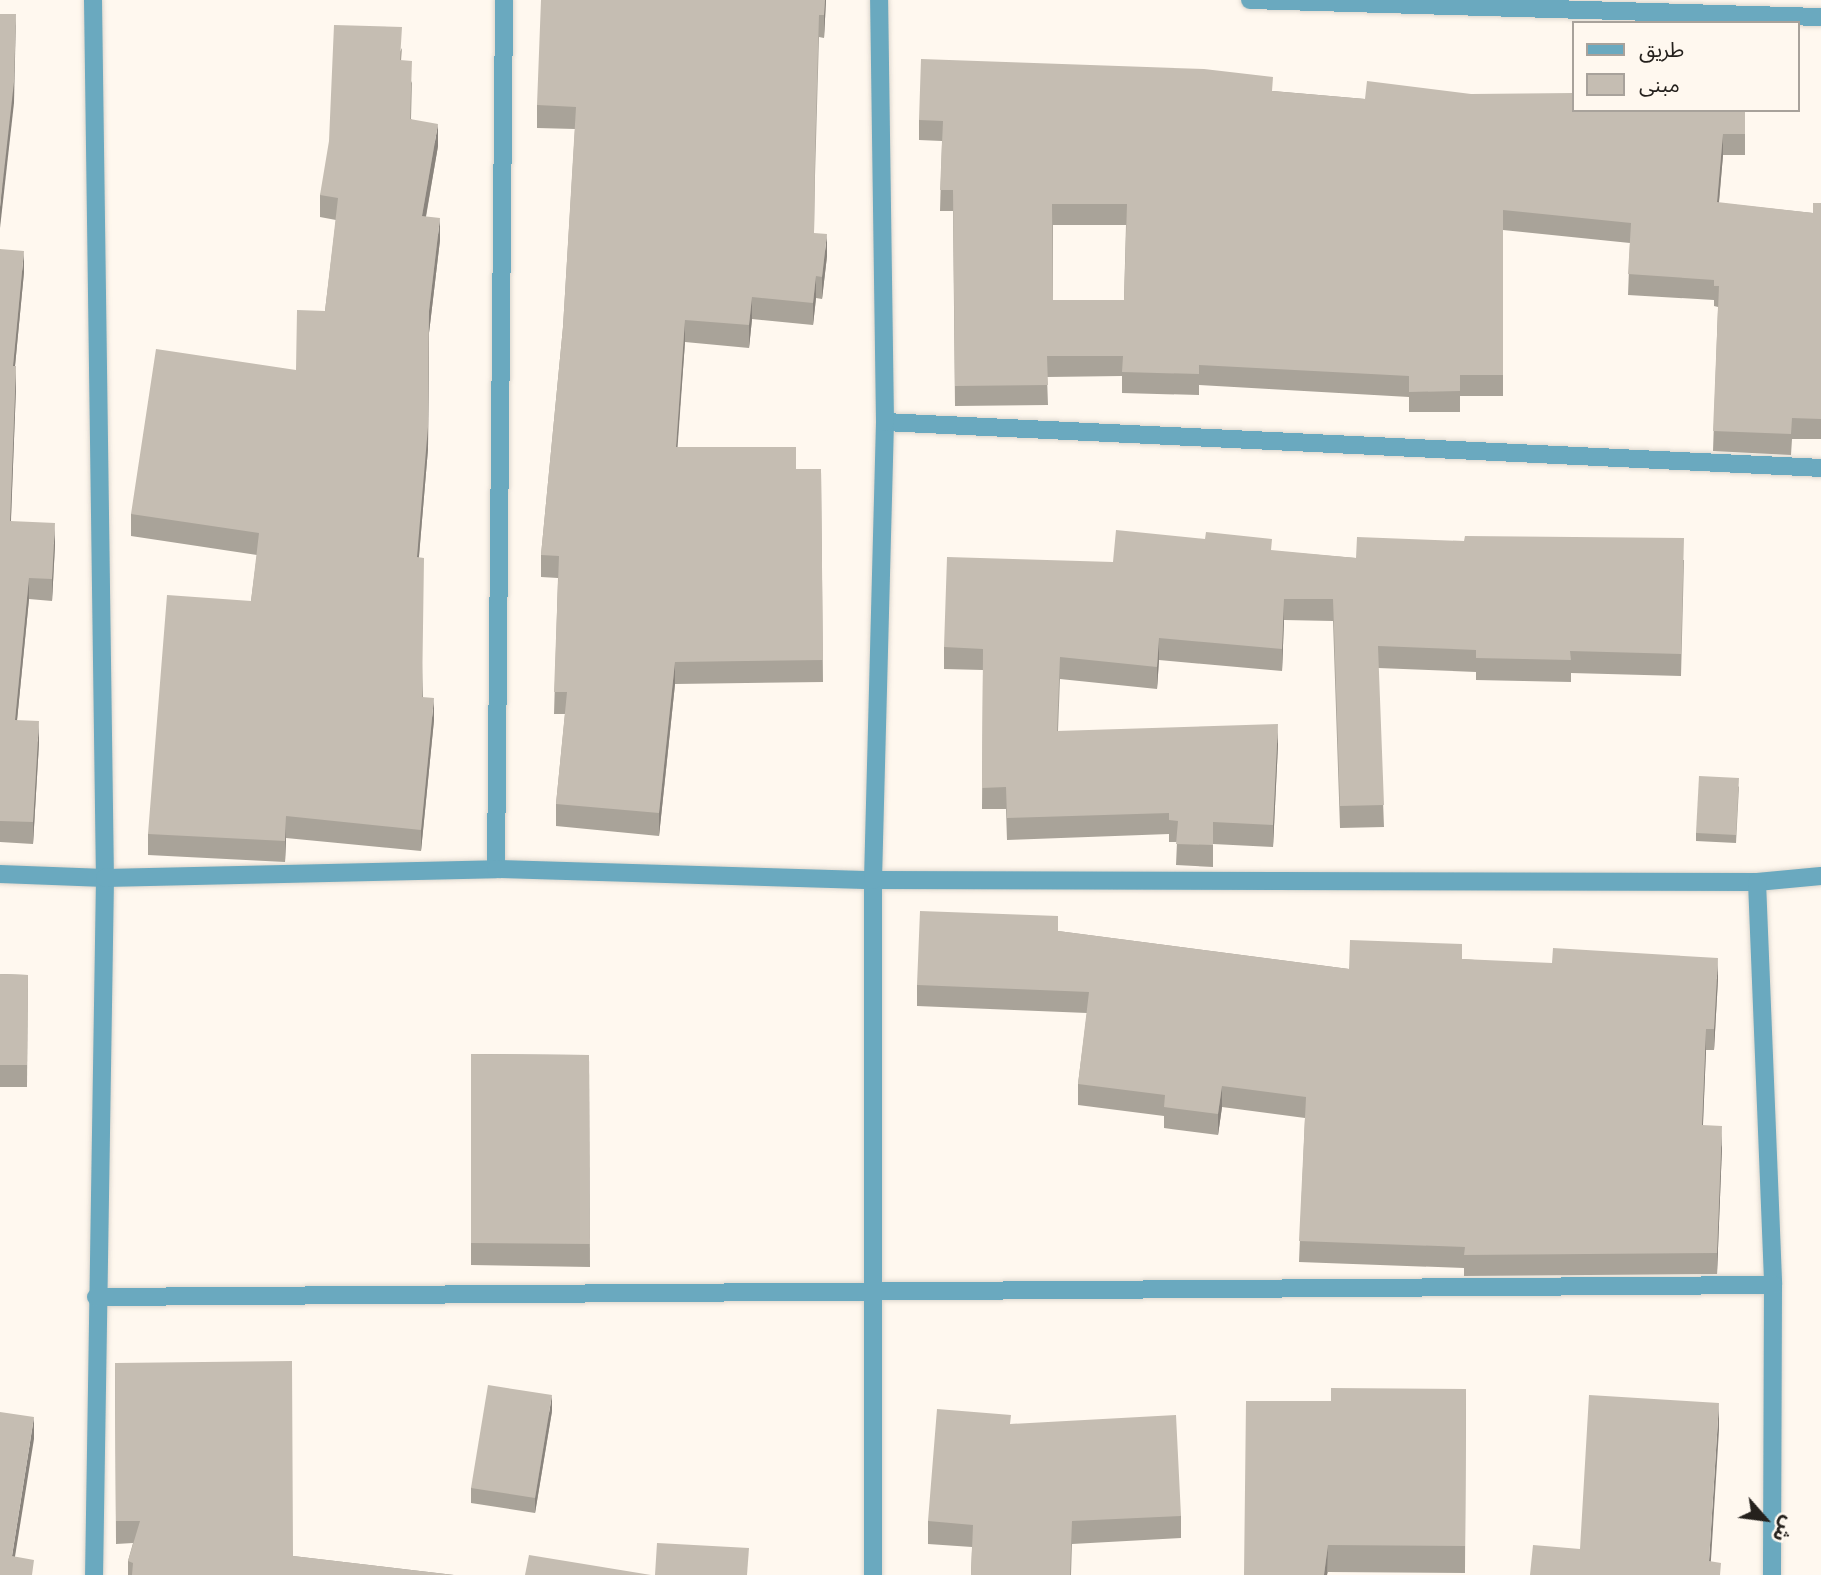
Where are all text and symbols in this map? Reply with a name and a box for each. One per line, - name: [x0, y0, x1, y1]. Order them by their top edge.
- legend: [1573, 21, 1800, 112]
- text: طريق: [1639, 38, 1684, 61]
- text: مبنى: [1639, 73, 1680, 96]
- north arrow: [1730, 1484, 1800, 1554]
- text: ش: [1769, 1513, 1799, 1546]

